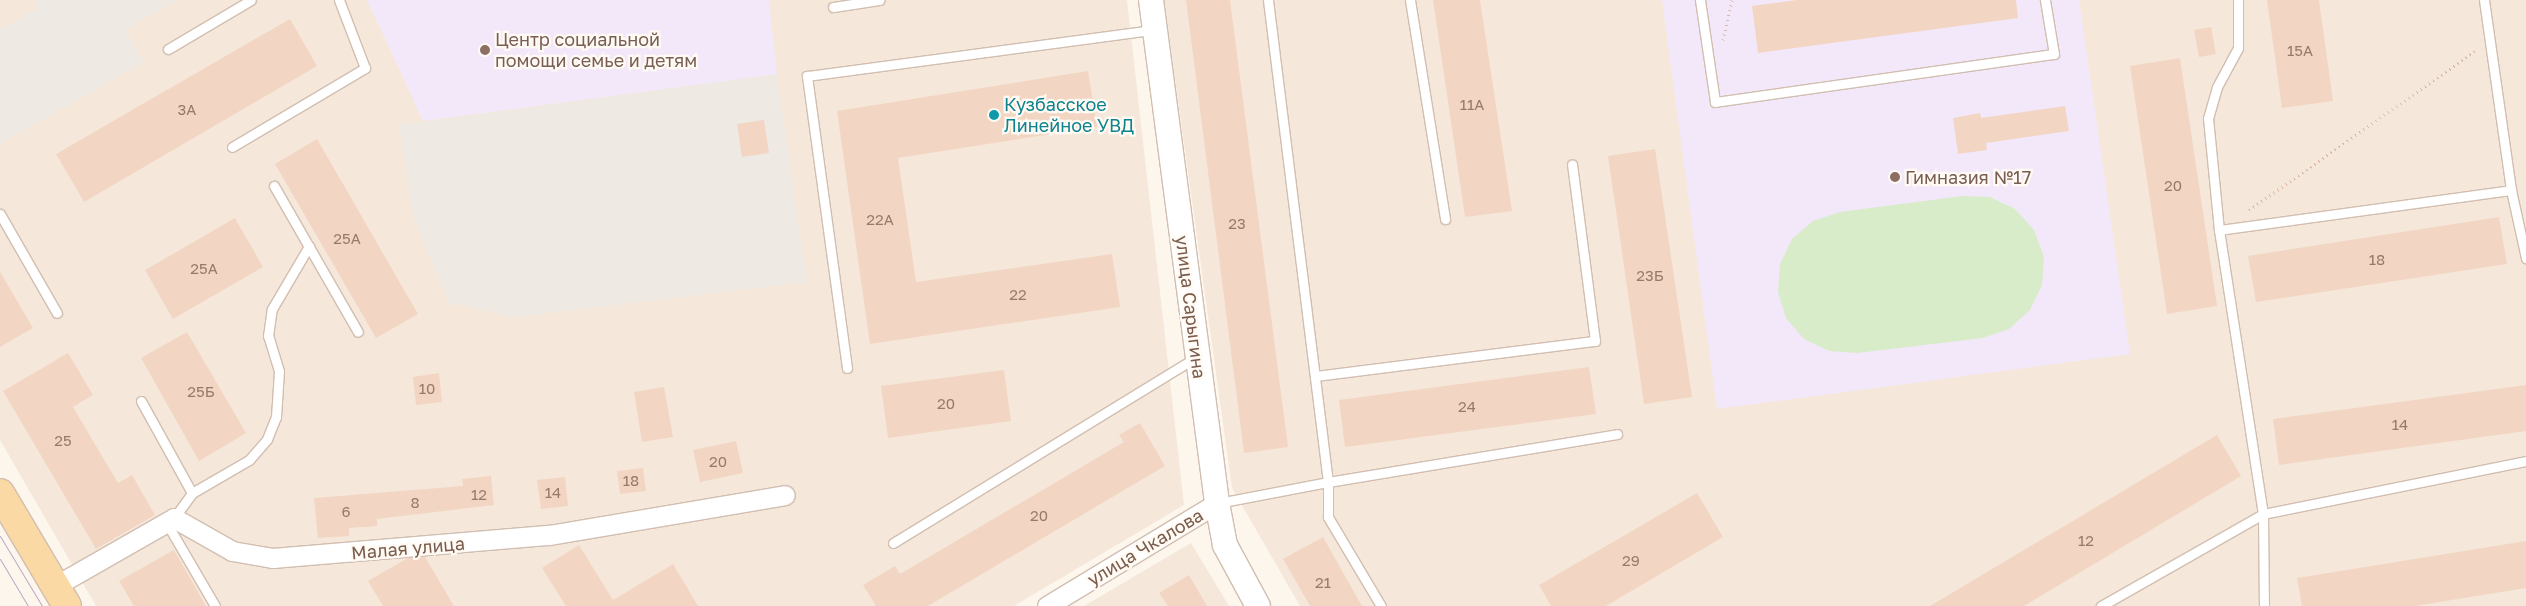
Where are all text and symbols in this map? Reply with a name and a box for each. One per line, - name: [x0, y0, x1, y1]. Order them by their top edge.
- place label: Центр социальной помощи семье и детям: [495, 29, 697, 72]
- house number: 15А: [2287, 42, 2313, 60]
- marker: Центр социальной помощи семье и детям: [479, 44, 491, 56]
- place label: Кузбасское Линейное УВД: [1004, 94, 1134, 136]
- house number: 11А: [1460, 96, 1484, 114]
- house number: 3А: [178, 101, 196, 119]
- marker: Кузбасское Линейное УВД: [988, 109, 1000, 121]
- place label: Гимназия №17: [1905, 166, 2031, 188]
- marker: Гимназия №17: [1889, 171, 1901, 183]
- house number: 20: [2164, 177, 2182, 195]
- house number: 22А: [866, 211, 894, 229]
- house number: 23: [1228, 215, 1246, 233]
- house number: 25А: [333, 230, 361, 248]
- street label: улица Сарыгина: [1171, 234, 1211, 380]
- house number: 18: [2369, 251, 2385, 269]
- house number: 25А: [190, 260, 218, 278]
- house number: 23Б: [1636, 267, 1664, 285]
- house number: 22: [1009, 286, 1027, 304]
- house number: 10: [419, 380, 435, 398]
- house number: 25Б: [187, 383, 215, 401]
- house number: 20: [937, 395, 955, 413]
- house number: 24: [1458, 398, 1476, 416]
- house number: 14: [2392, 416, 2408, 434]
- house number: 25: [54, 432, 72, 450]
- house number: 20: [709, 453, 727, 471]
- house number: 18: [623, 472, 639, 490]
- house number: 14: [545, 484, 561, 502]
- house number: 12: [471, 486, 487, 504]
- house number: 8: [410, 494, 420, 512]
- house number: 6: [341, 503, 351, 521]
- street label: улица Чкалова: [1083, 504, 1207, 590]
- house number: 20: [1030, 507, 1048, 525]
- street label: Малая улица: [350, 532, 466, 564]
- house number: 12: [2078, 532, 2094, 550]
- house number: 29: [1622, 552, 1640, 570]
- house number: 21: [1315, 574, 1331, 592]

